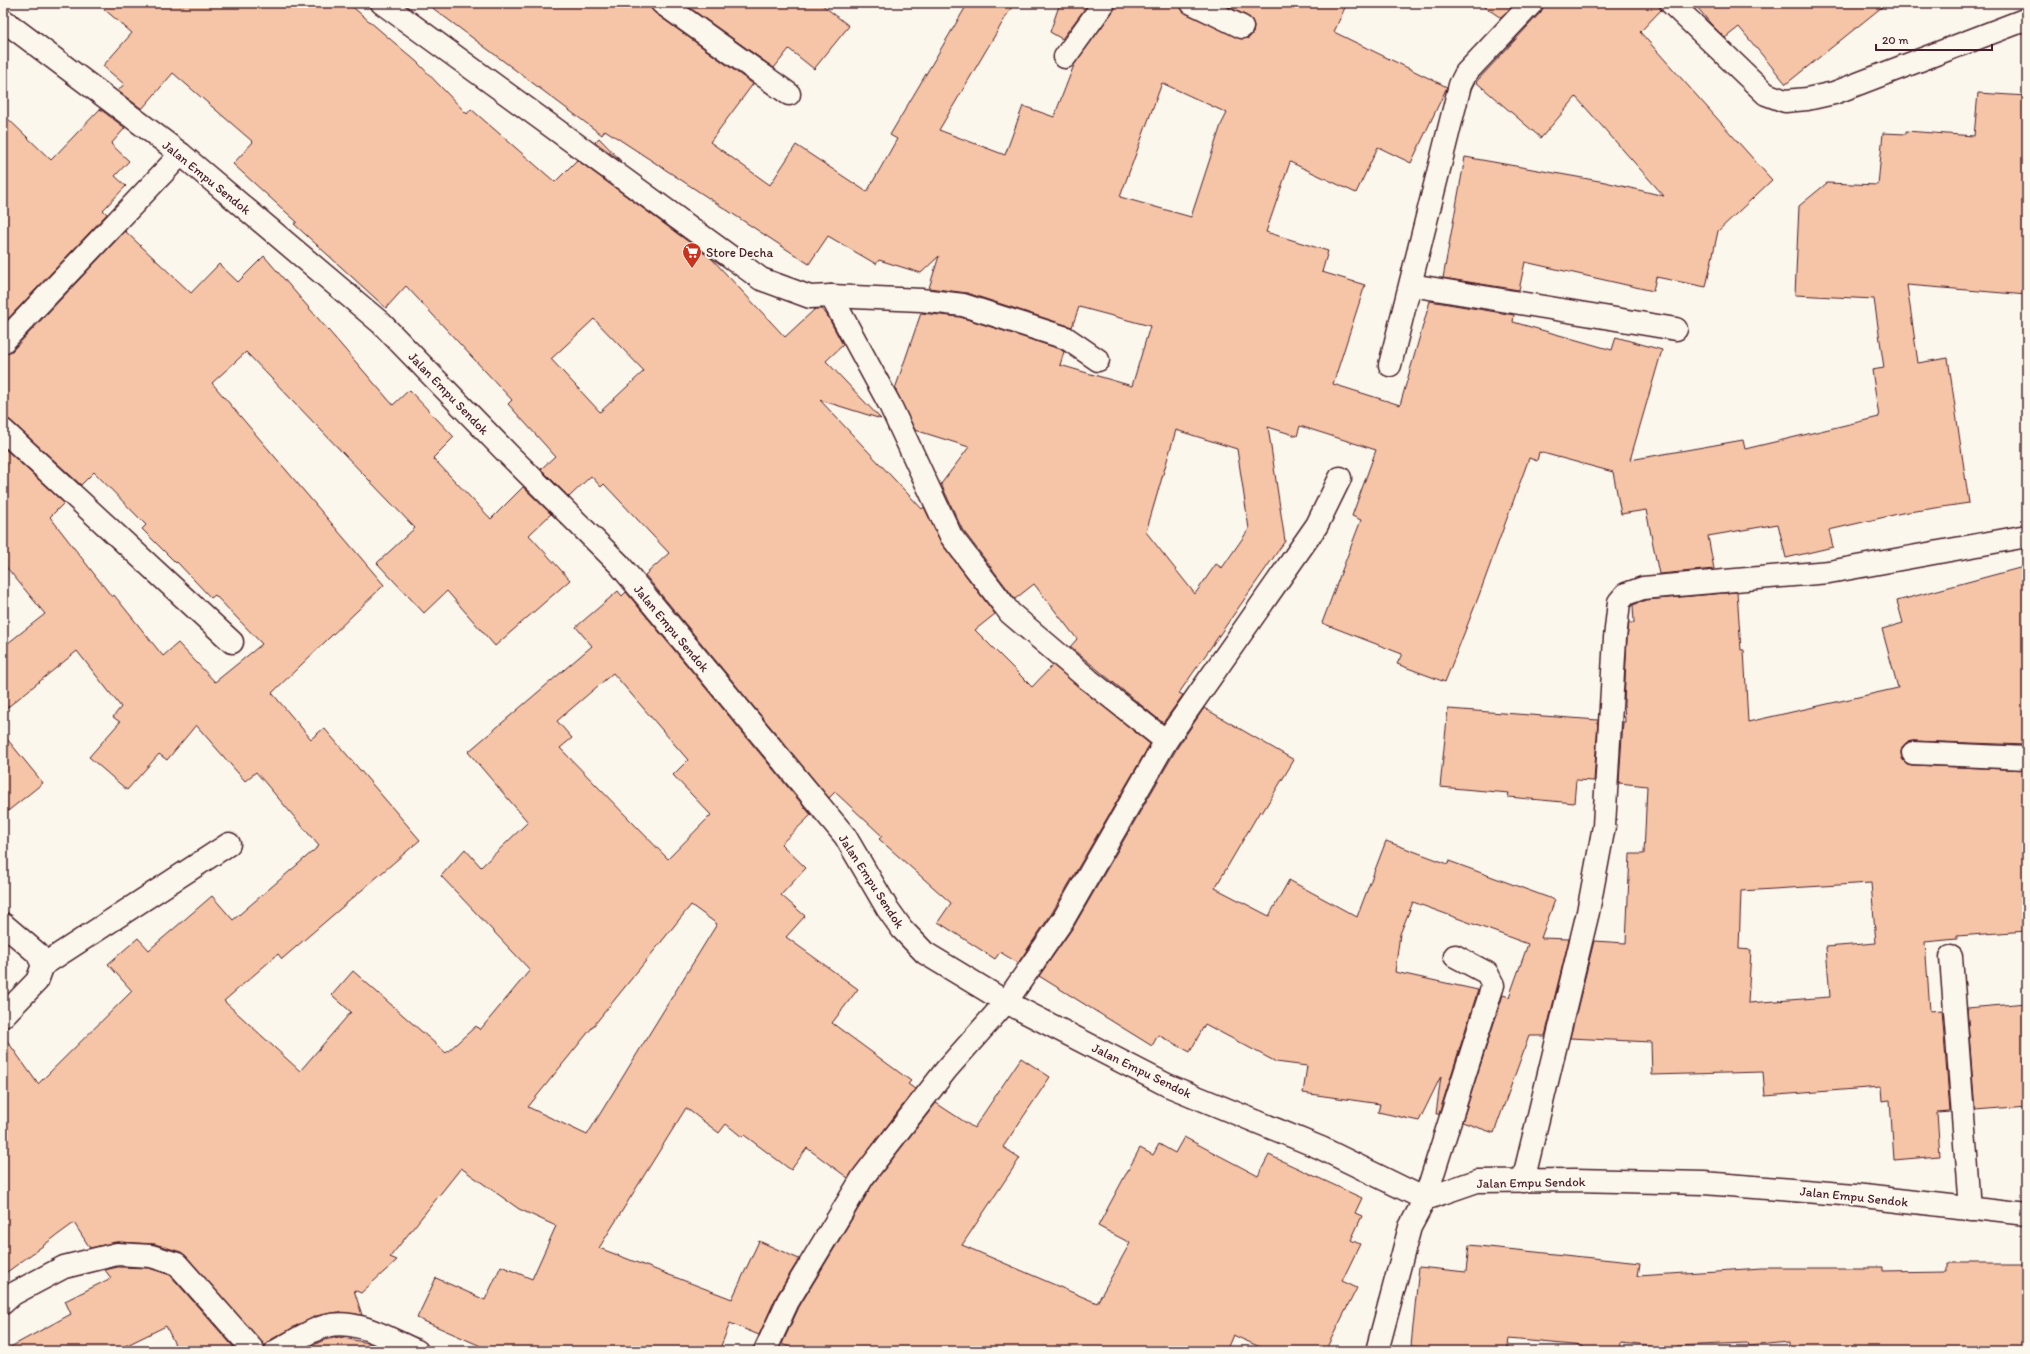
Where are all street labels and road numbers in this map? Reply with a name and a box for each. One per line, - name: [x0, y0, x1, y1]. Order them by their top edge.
- street label: Jalan Empu Sendok: [160, 137, 254, 218]
- street label: Jalan Empu Sendok: [405, 349, 492, 438]
- street label: Jalan Empu Sendok: [631, 582, 712, 675]
- street label: Jalan Empu Sendok: [836, 832, 908, 931]
- street label: Jalan Empu Sendok: [1090, 1040, 1194, 1101]
- street label: Jalan Empu Sendok: [1477, 1174, 1586, 1191]
- street label: Jalan Empu Sendok: [1799, 1183, 1909, 1210]

